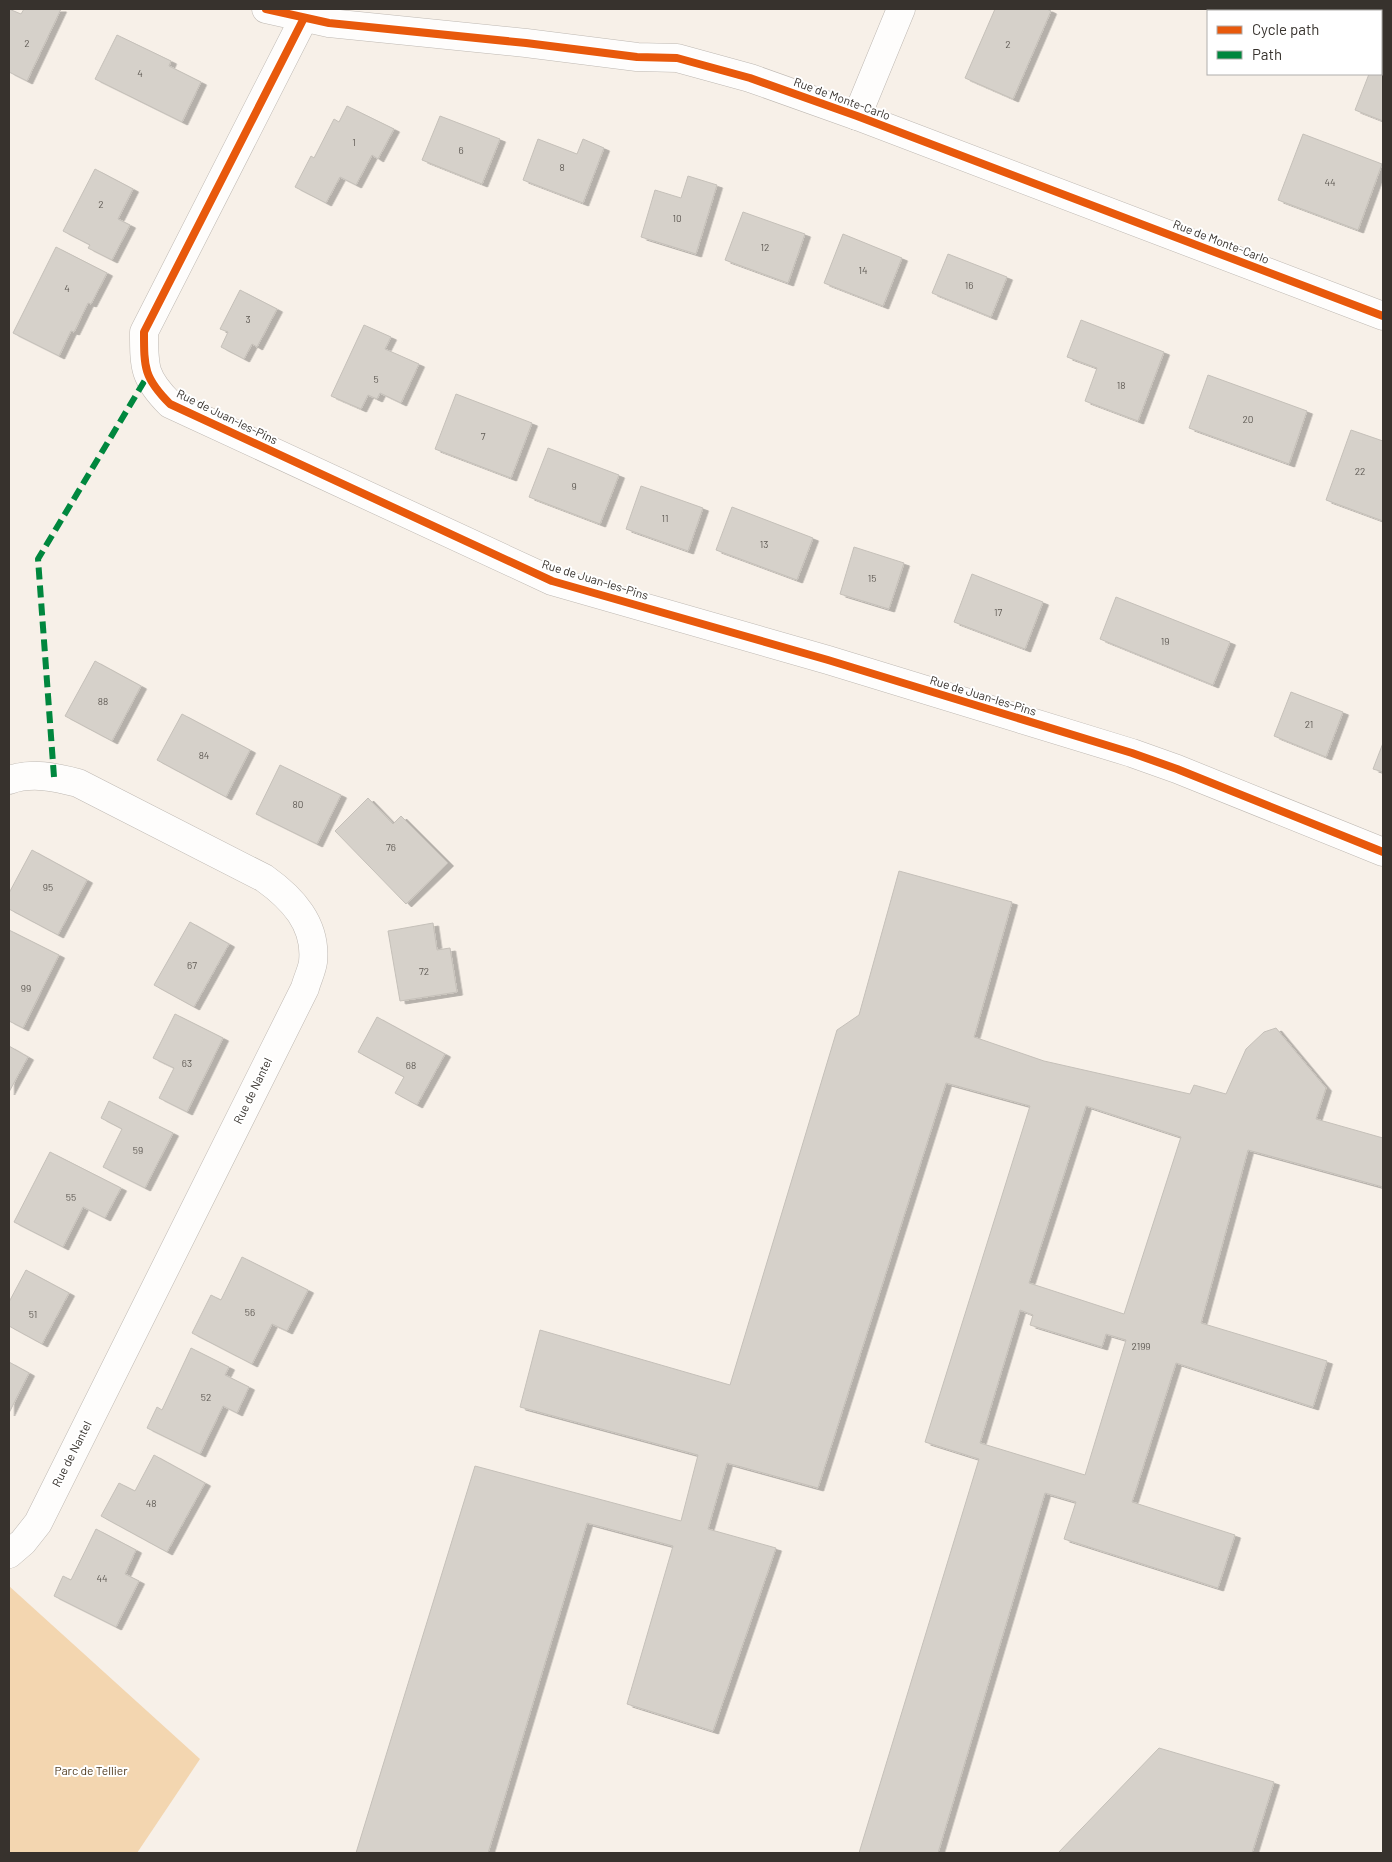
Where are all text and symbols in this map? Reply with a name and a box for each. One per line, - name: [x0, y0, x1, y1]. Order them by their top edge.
- legend: [1207, 10, 1382, 75]
- text: Cycle path: [1252, 20, 1319, 38]
- house number: 2: [24, 37, 30, 49]
- house number: 2: [1005, 38, 1011, 50]
- text: Path: [1252, 45, 1282, 63]
- house number: 4: [137, 67, 143, 79]
- street label: Rue de Monte-Carlo: [792, 74, 893, 122]
- house number: 1: [352, 136, 356, 148]
- house number: 6: [458, 144, 464, 156]
- house number: 8: [559, 161, 565, 173]
- house number: 44: [1324, 176, 1336, 188]
- house number: 2: [98, 198, 104, 210]
- house number: 10: [672, 212, 682, 224]
- street label: Rue de Monte-Carlo: [1171, 216, 1271, 266]
- house number: 12: [761, 241, 769, 253]
- house number: 14: [858, 264, 868, 276]
- house number: 16: [965, 279, 973, 291]
- house number: 4: [64, 282, 70, 294]
- house number: 3: [245, 313, 251, 325]
- house number: 5: [373, 373, 379, 385]
- house number: 18: [1117, 379, 1125, 391]
- street label: Rue de Juan-les-Pins: [175, 386, 280, 447]
- house number: 20: [1242, 413, 1254, 425]
- house number: 7: [481, 430, 486, 442]
- house number: 22: [1355, 465, 1365, 477]
- house number: 9: [571, 480, 577, 492]
- house number: 11: [661, 512, 669, 524]
- house number: 13: [760, 538, 768, 550]
- street label: Rue de Juan-les-Pins: [540, 556, 650, 602]
- house number: 15: [868, 572, 876, 584]
- house number: 17: [994, 606, 1002, 618]
- house number: 19: [1161, 635, 1169, 647]
- street label: Rue de Juan-les-Pins: [928, 672, 1038, 718]
- house number: 88: [98, 695, 108, 707]
- house number: 21: [1305, 718, 1313, 730]
- house number: 84: [199, 749, 209, 761]
- house number: 80: [293, 798, 303, 810]
- house number: 76: [386, 841, 396, 853]
- house number: 95: [43, 881, 53, 893]
- house number: 67: [187, 959, 197, 971]
- house number: 72: [419, 965, 429, 977]
- house number: 99: [21, 982, 31, 994]
- street label: Rue de Nantel: [230, 1055, 274, 1126]
- house number: 63: [182, 1057, 192, 1069]
- house number: 68: [406, 1059, 416, 1071]
- house number: 59: [133, 1144, 143, 1156]
- house number: 55: [66, 1191, 76, 1203]
- house number: 56: [245, 1306, 255, 1318]
- house number: 51: [29, 1308, 37, 1320]
- house number: 2199: [1131, 1340, 1151, 1352]
- house number: 52: [201, 1391, 211, 1403]
- street label: Rue de Nantel: [49, 1418, 94, 1489]
- house number: 48: [146, 1497, 156, 1509]
- house number: 44: [96, 1572, 108, 1584]
- park label: Parc de Tellier: [54, 1763, 128, 1777]

